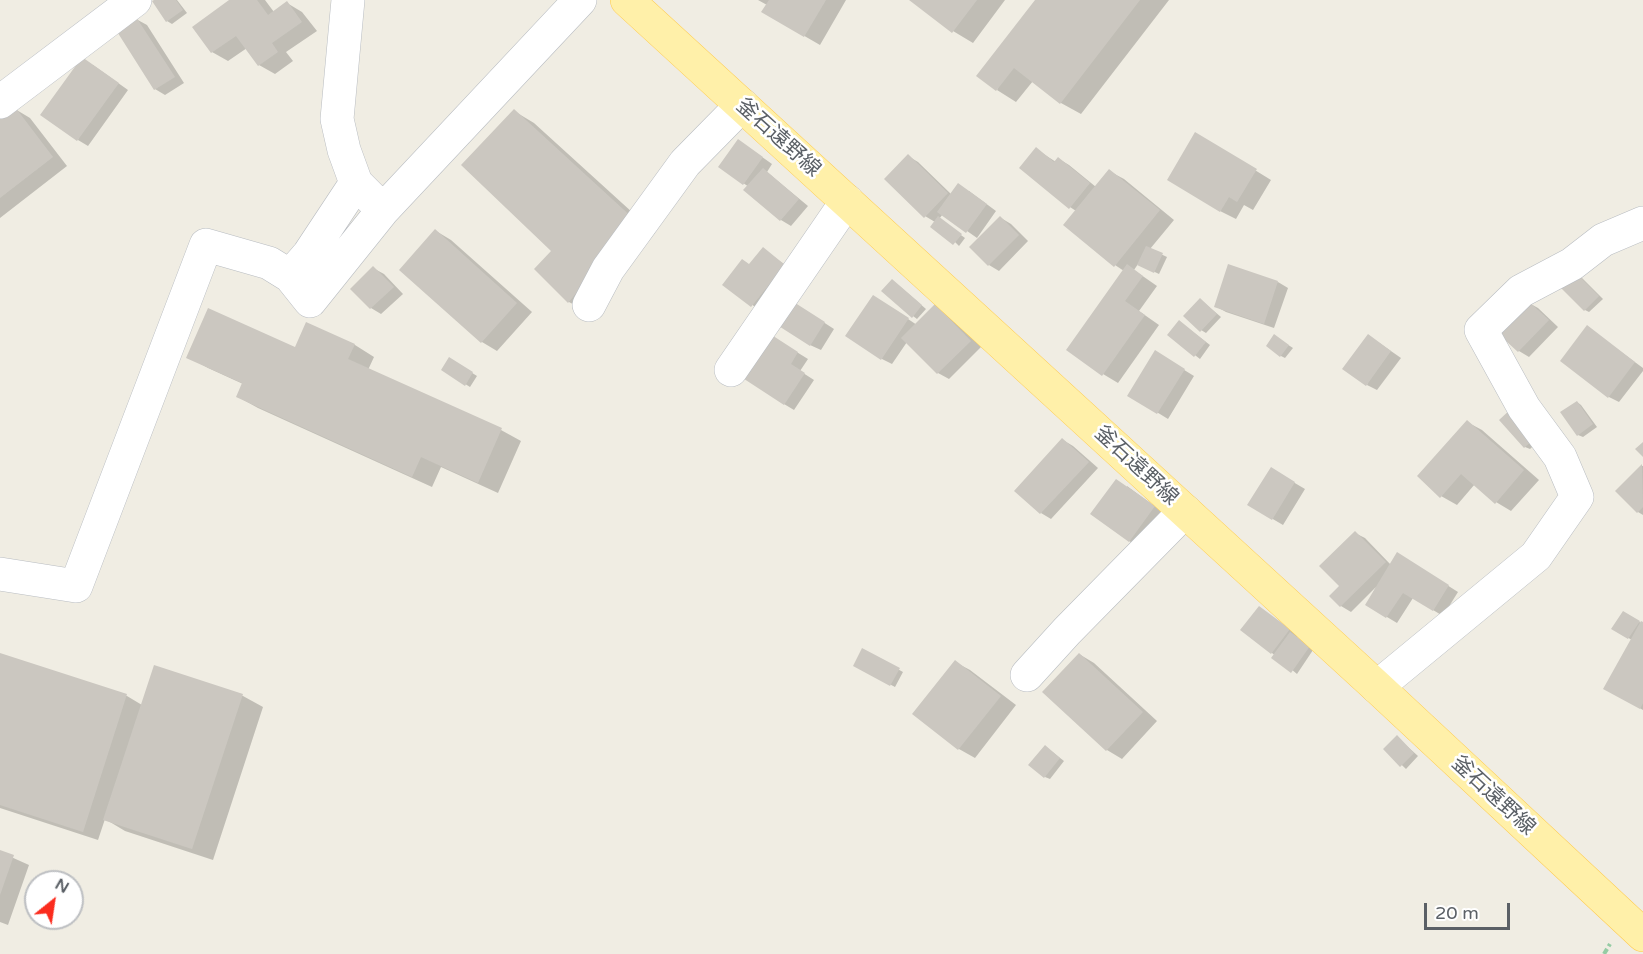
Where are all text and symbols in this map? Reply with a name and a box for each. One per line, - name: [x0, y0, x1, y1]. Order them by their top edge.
- street label: 釜石遠野線: [731, 94, 825, 182]
- street label: 釜石遠野線: [1089, 421, 1183, 511]
- street label: 釜石遠野線: [1446, 751, 1540, 841]
- north arrow: [24, 870, 84, 930]
- text: N: [51, 874, 73, 898]
- scale bar: [1427, 891, 1512, 929]
- text: 20 m: [1435, 902, 1479, 924]

